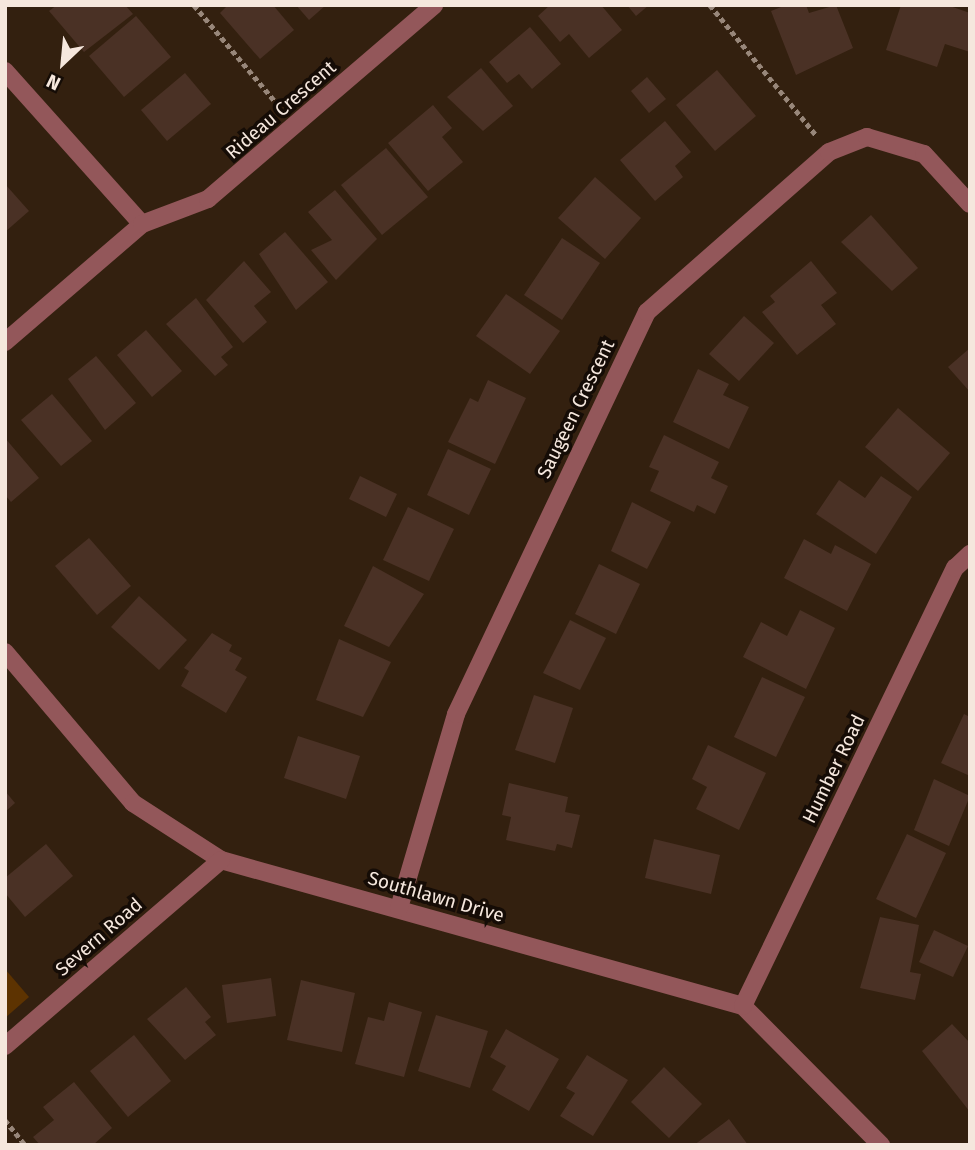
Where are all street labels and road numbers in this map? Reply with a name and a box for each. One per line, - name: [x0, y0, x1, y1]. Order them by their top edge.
- street label: Rideau Crescent: [221, 56, 341, 164]
- street label: Saugeen Crescent: [533, 336, 619, 482]
- street label: Humber Road: [798, 711, 870, 827]
- street label: Southlawn Drive: [365, 867, 507, 927]
- street label: Severn Road: [51, 893, 147, 981]

